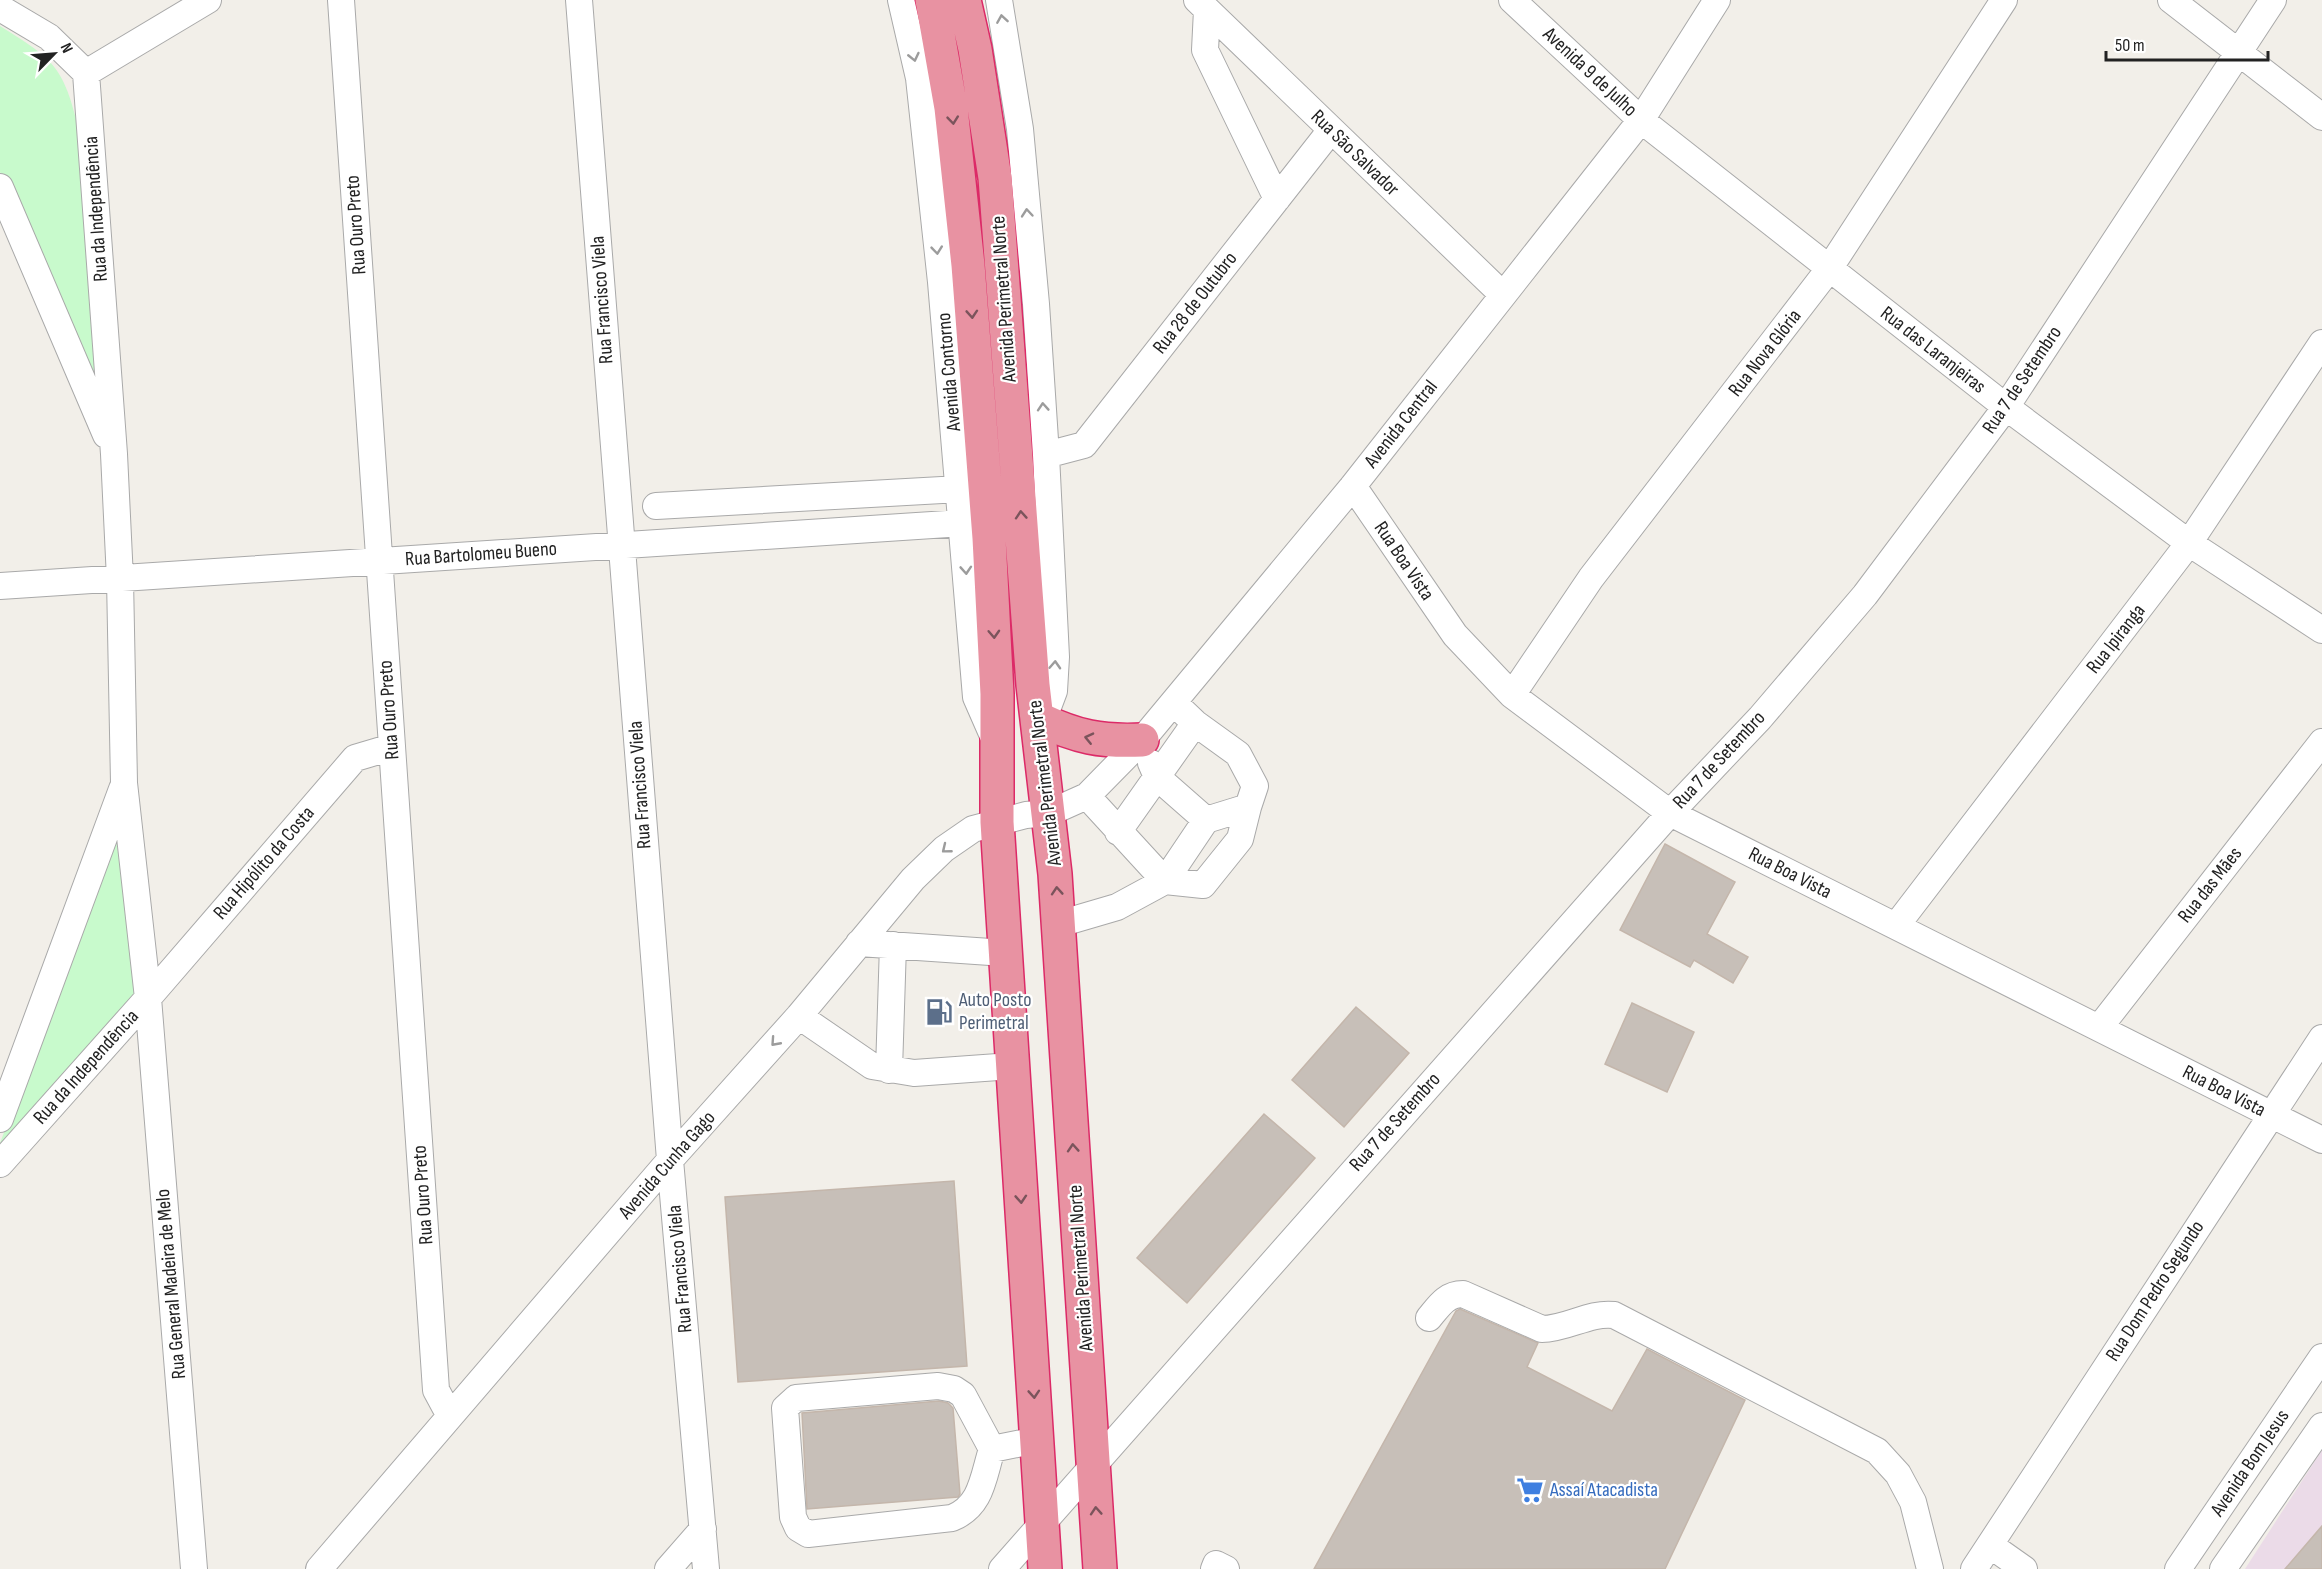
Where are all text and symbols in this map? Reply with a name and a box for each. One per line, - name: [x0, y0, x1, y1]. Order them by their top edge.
- one-way arrow: [997, 15, 1009, 24]
- street label: Avenida 9 de Julho: [1537, 22, 1642, 122]
- north arrow: [24, 24, 84, 84]
- scale bar: [2106, 24, 2268, 62]
- text: 50 m: [2115, 35, 2145, 56]
- text: N: [56, 40, 77, 56]
- one-way arrow: [906, 52, 919, 62]
- street label: Rua São Salvador: [1306, 105, 1404, 201]
- one-way arrow: [946, 115, 959, 124]
- street label: Rua da Independência: [79, 135, 113, 283]
- street label: Rua Ouro Preto: [341, 174, 371, 276]
- one-way arrow: [1021, 208, 1034, 217]
- street label: Avenida Perimetral Norte: [986, 215, 1022, 384]
- street label: Rua Francisco Viela: [586, 235, 618, 365]
- one-way arrow: [930, 246, 943, 255]
- street label: Rua 28 de Outubro: [1148, 247, 1242, 359]
- street label: Rua das Laranjeiras: [1875, 301, 1991, 399]
- street label: Rua Nova Glória: [1723, 305, 1807, 401]
- one-way arrow: [966, 309, 979, 318]
- street label: Avenida Contorno: [932, 312, 966, 433]
- street label: Rua 7 de Setembro: [1977, 322, 2067, 438]
- street label: Avenida Central: [1359, 375, 1443, 473]
- one-way arrow: [1036, 403, 1049, 412]
- one-way arrow: [1014, 510, 1027, 519]
- street label: Rua Boa Vista: [1369, 517, 1439, 605]
- street label: Rua Bartolomeu Bueno: [404, 537, 558, 571]
- one-way arrow: [960, 566, 973, 575]
- street label: Rua Ipiranga: [2081, 599, 2151, 679]
- one-way arrow: [987, 629, 1000, 638]
- street label: Rua Ouro Preto: [374, 659, 404, 761]
- one-way arrow: [1049, 660, 1062, 669]
- street label: Avenida Perimetral Norte: [1023, 699, 1067, 868]
- street label: Rua 7 de Setembro: [1668, 706, 1770, 814]
- street label: Rua Francisco Viela: [624, 720, 656, 850]
- one-way arrow: [1084, 732, 1094, 745]
- street label: Rua Hipólito da Costa: [208, 801, 320, 925]
- one-way arrow: [942, 841, 953, 852]
- street label: Rua Boa Vista: [1744, 842, 1836, 904]
- street label: Rua das Mães: [2173, 842, 2247, 928]
- one-way arrow: [1050, 886, 1063, 895]
- place label: Auto Posto Perimetral: [958, 988, 1032, 1035]
- fuel station icon: Auto Posto Perimetral: [924, 997, 954, 1027]
- street label: Rua da Independência: [28, 1005, 144, 1129]
- one-way arrow: [771, 1035, 782, 1046]
- street label: Rua Boa Vista: [2178, 1060, 2270, 1122]
- street label: Rua 7 de Setembro: [1344, 1068, 1446, 1176]
- street label: Avenida Cunha Gago: [613, 1106, 720, 1225]
- street label: Rua Ouro Preto: [408, 1144, 438, 1246]
- one-way arrow: [1067, 1144, 1080, 1153]
- street label: Avenida Perimetral Norte: [1063, 1184, 1099, 1353]
- street label: Rua General Madeira de Melo: [151, 1188, 191, 1380]
- one-way arrow: [1014, 1195, 1027, 1204]
- street label: Rua Francisco Viela: [662, 1204, 698, 1334]
- street label: Rua Dom Pedro Segundo: [2101, 1216, 2209, 1366]
- one-way arrow: [1027, 1389, 1040, 1398]
- street label: Avenida Bom Jesus: [2205, 1405, 2294, 1522]
- supermarket icon: Assaí Atacadista: [1515, 1475, 1545, 1505]
- place label: Assaí Atacadista: [1549, 1478, 1658, 1502]
- one-way arrow: [1090, 1506, 1103, 1515]

